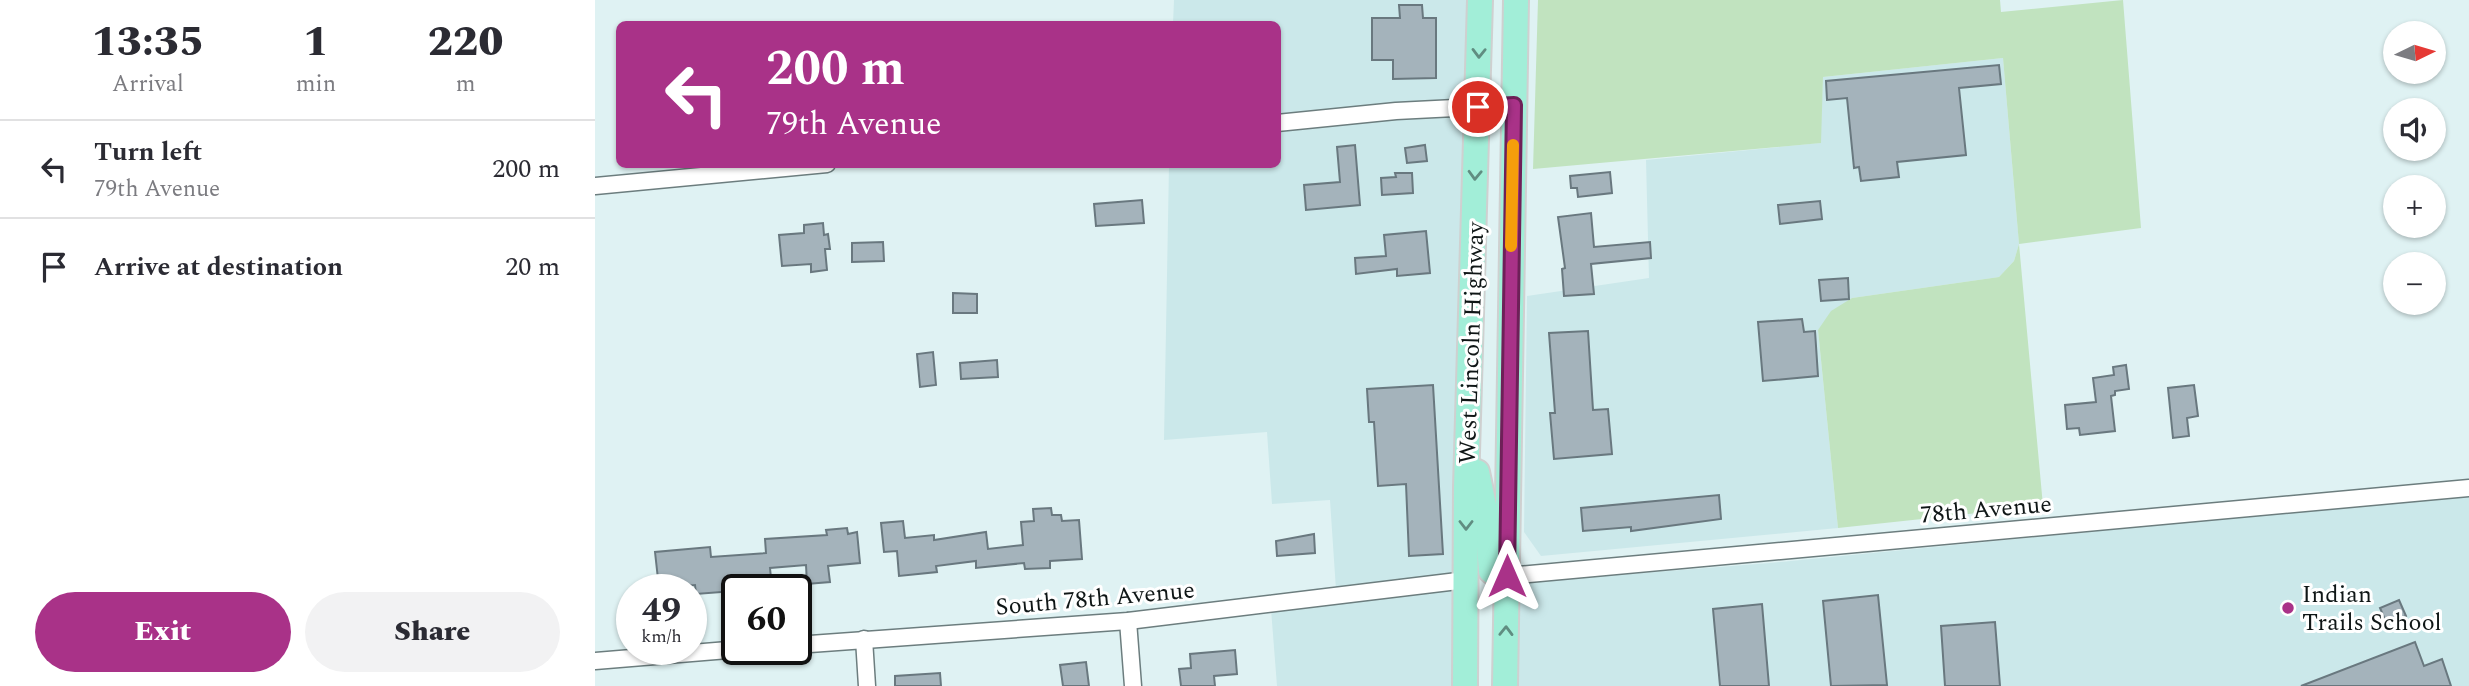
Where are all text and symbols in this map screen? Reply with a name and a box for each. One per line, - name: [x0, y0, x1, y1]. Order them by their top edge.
- text: 13:35: [92, 11, 204, 74]
- text: 1: [303, 11, 329, 74]
- text: 220: [428, 11, 503, 74]
- north arrow: [2383, 21, 2447, 84]
- map controls: [2383, 21, 2446, 315]
- text: 200 m: [766, 32, 905, 107]
- one-way arrow: [1471, 48, 1486, 59]
- icon: left: [651, 49, 742, 140]
- text: Arrival: [112, 67, 184, 102]
- text: min: [296, 67, 336, 102]
- text: m: [456, 67, 475, 102]
- pin: [1448, 77, 1508, 137]
- icon: arrive: [1459, 88, 1497, 126]
- button: sound: [2383, 98, 2446, 161]
- text: 79th Avenue: [766, 100, 942, 149]
- text: Turn left: [94, 132, 202, 172]
- text: 200 m: [492, 149, 560, 189]
- icon: left: [35, 150, 73, 188]
- one-way arrow: [1468, 170, 1483, 181]
- text: 79th Avenue: [94, 172, 220, 207]
- button: +: [2383, 175, 2446, 238]
- street label: West Lincoln Highway: [1450, 220, 1494, 465]
- text: Arrive at destination: [94, 247, 343, 287]
- text: 20 m: [505, 247, 560, 287]
- icon: arrive: [35, 248, 73, 286]
- button: −: [2383, 252, 2446, 315]
- street label: 78th Avenue: [1919, 486, 2053, 534]
- one-way arrow: [1458, 520, 1474, 531]
- position arrow: [1470, 539, 1544, 613]
- street label: South 78th Avenue: [994, 572, 1196, 626]
- speed limit sign: 60: [721, 574, 812, 665]
- place label: Indian Trails School: [2302, 577, 2442, 641]
- text: 49: [642, 584, 681, 637]
- button: Exit: [35, 592, 291, 672]
- button: Share: [305, 592, 560, 672]
- marker: Indian Trails School: [2280, 600, 2296, 616]
- text: km/h: [641, 623, 682, 650]
- one-way arrow: [1498, 625, 1514, 636]

